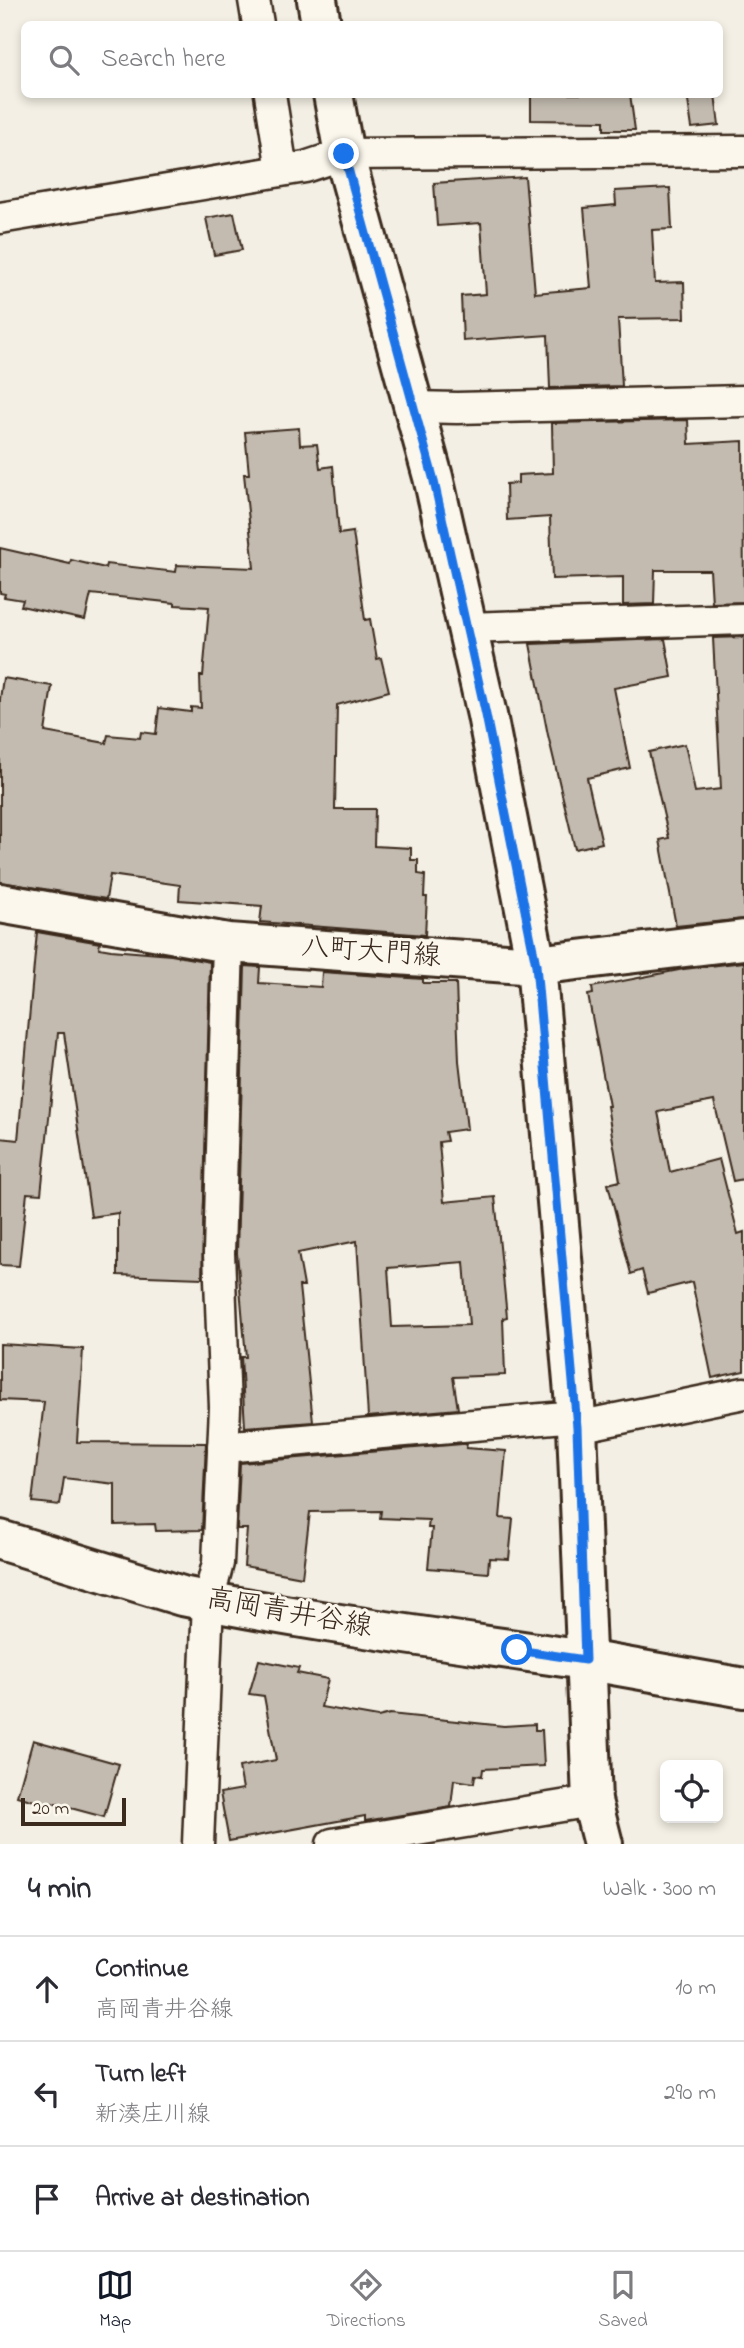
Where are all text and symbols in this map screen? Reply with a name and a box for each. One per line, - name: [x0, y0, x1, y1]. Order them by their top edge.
- search box: [21, 21, 723, 98]
- icon: search: [45, 41, 83, 79]
- text: Search here: [101, 41, 226, 79]
- route end: [328, 138, 359, 169]
- street label: 八町大門線: [300, 928, 442, 978]
- street label: 高岡青井谷線: [203, 1579, 375, 1649]
- route start: [501, 1634, 532, 1665]
- map controls: [660, 1760, 723, 1823]
- button: locate: [660, 1760, 723, 1823]
- scale bar: [21, 1795, 126, 1827]
- text: 20 m: [32, 1796, 69, 1823]
- text: 4 min: [28, 1868, 91, 1912]
- text: Walk · 300 m: [602, 1873, 716, 1906]
- text: Continue: [95, 1951, 188, 1989]
- icon: ahead: [28, 1970, 66, 2008]
- text: 10 m: [675, 1972, 716, 2005]
- text: 高岡青井谷線: [95, 1994, 233, 2027]
- text: Turn left: [95, 2056, 186, 2094]
- icon: left: [28, 2075, 66, 2113]
- text: 290 m: [664, 2077, 716, 2110]
- text: 新湊庄川線: [95, 2099, 210, 2132]
- icon: arrive: [28, 2180, 66, 2218]
- text: Arrive at destination: [95, 2180, 310, 2218]
- tab: Map: [96, 2266, 134, 2335]
- tab: Directions: [327, 2266, 406, 2335]
- tab: Saved: [598, 2266, 648, 2335]

